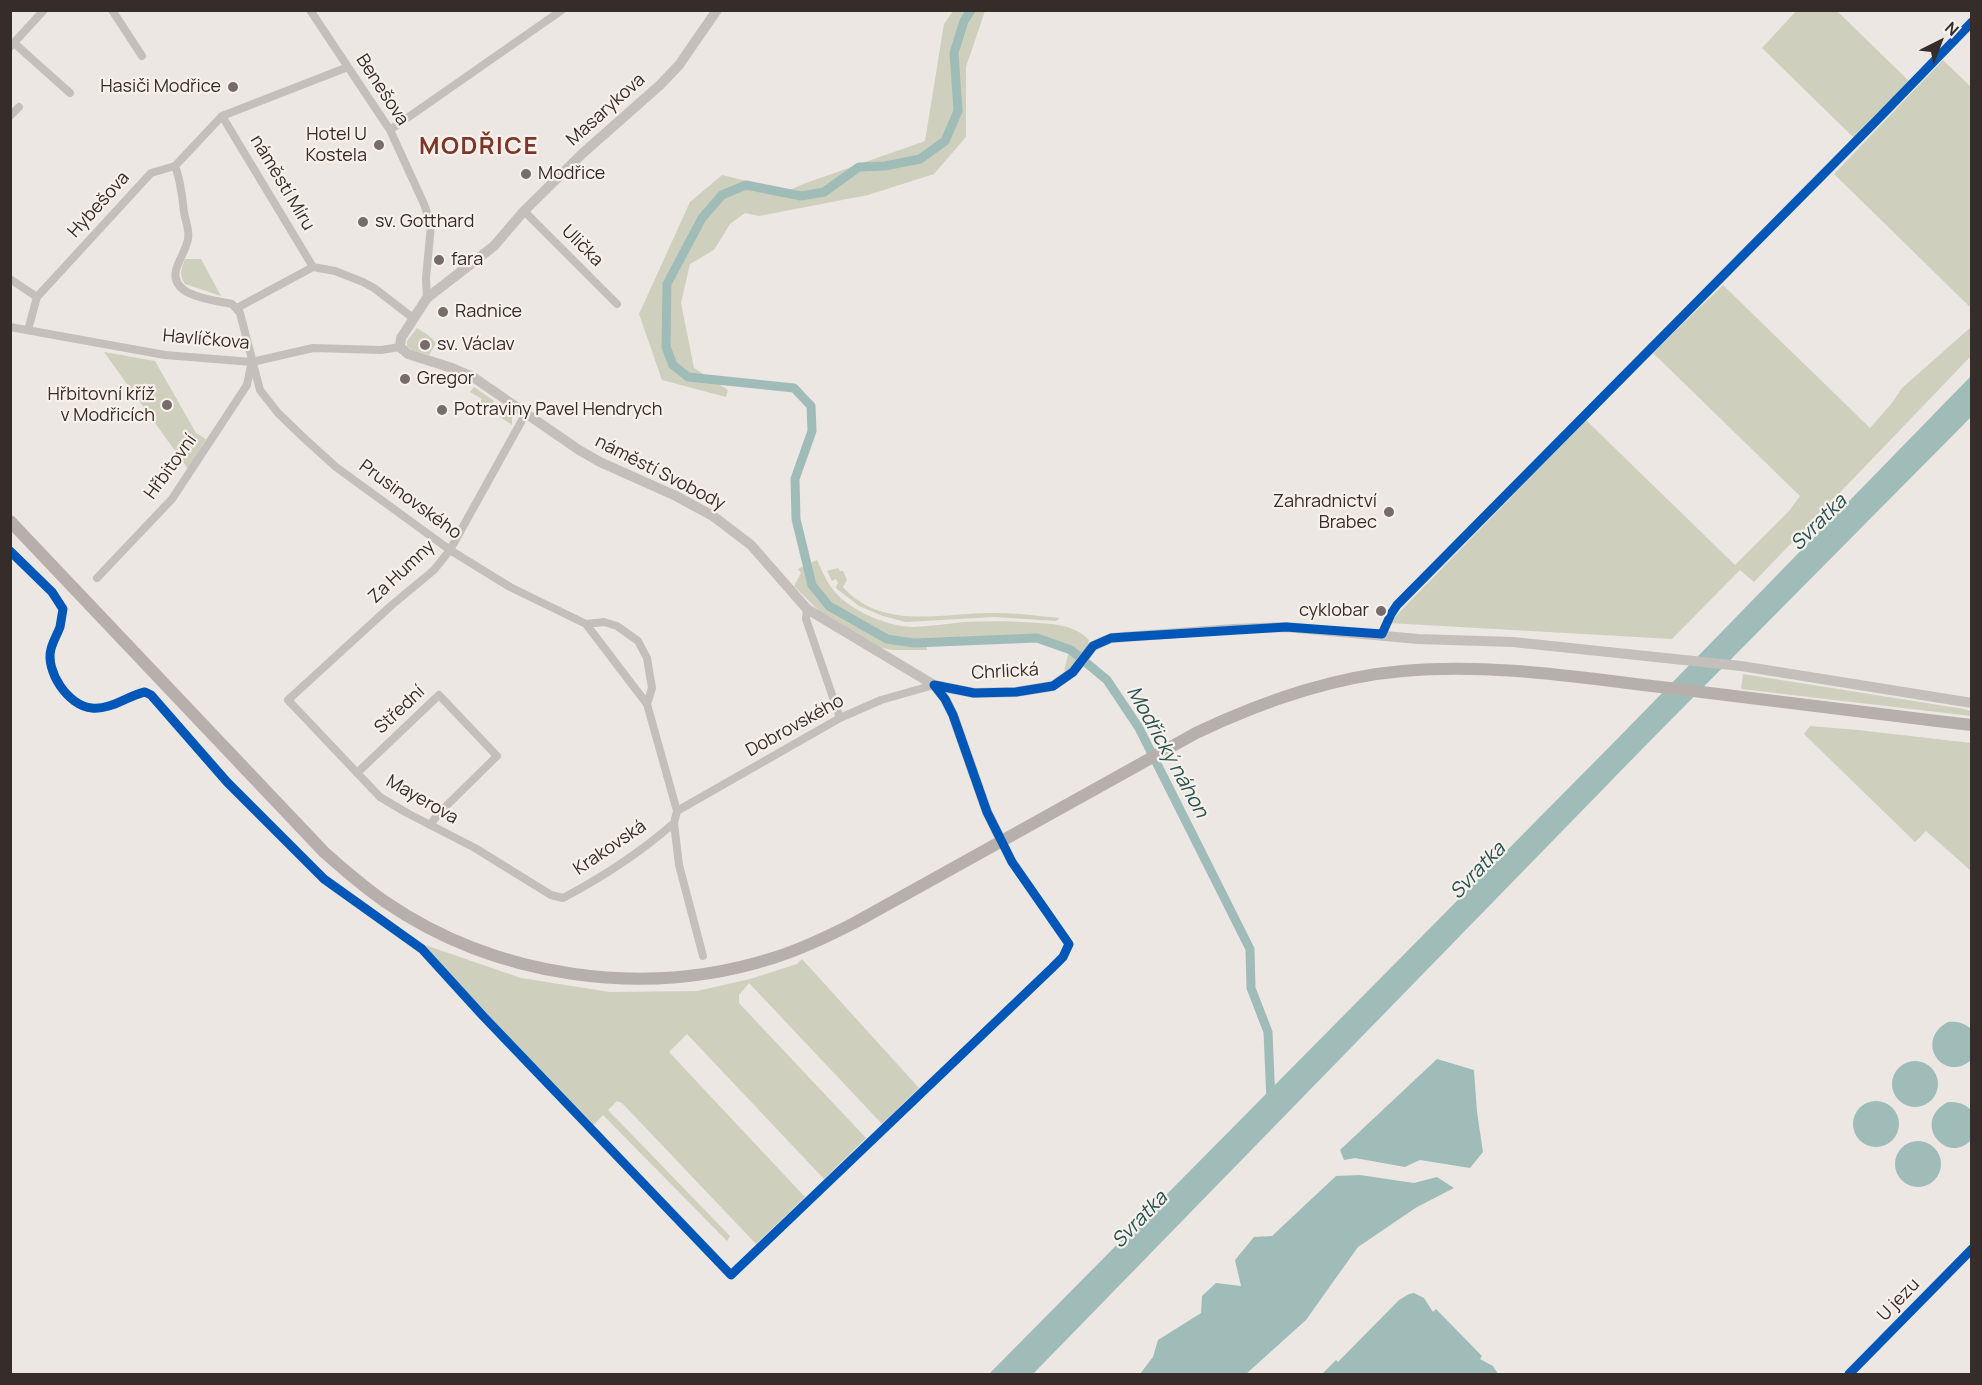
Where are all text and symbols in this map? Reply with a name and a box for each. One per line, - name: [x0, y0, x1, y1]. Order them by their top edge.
- north arrow: [1910, 12, 1970, 72]
- text: N: [1940, 17, 1964, 41]
- street label: Benešova: [351, 50, 413, 130]
- street label: Masarykova: [562, 69, 650, 151]
- place label: Hasiči Modřice: [100, 76, 221, 98]
- marker: Hasiči Modřice: [226, 80, 240, 94]
- place label: Hotel U Kostela: [305, 124, 367, 166]
- street label: náměstí Míru: [245, 131, 319, 235]
- district label: MODŘICE: [419, 133, 539, 161]
- marker: Hotel U Kostela: [372, 138, 386, 152]
- place label: Modřice: [538, 163, 605, 185]
- marker: Modřice: [519, 167, 533, 181]
- street label: Hybešova: [64, 168, 134, 242]
- place label: sv. Gotthard: [375, 211, 474, 233]
- marker: sv. Gotthard: [356, 215, 370, 229]
- street label: Ulička: [557, 221, 607, 271]
- place label: fara: [451, 249, 483, 271]
- marker: fara: [432, 253, 446, 267]
- place label: Radnice: [455, 301, 522, 323]
- marker: Radnice: [436, 305, 450, 319]
- street label: Havlíčkova: [162, 325, 250, 355]
- place label: sv. Václav: [437, 334, 515, 356]
- marker: sv. Václav: [418, 338, 432, 352]
- place label: Gregor: [417, 368, 474, 390]
- marker: Gregor: [398, 372, 412, 386]
- place label: Hřbitovní kříž v Modřicích: [47, 384, 155, 426]
- marker: Hřbitovní kříž v Modřicích: [160, 398, 174, 412]
- place label: Potraviny Pavel Hendrych: [454, 399, 662, 421]
- marker: Potraviny Pavel Hendrych: [435, 403, 449, 417]
- street label: Hřbitovní: [140, 430, 202, 504]
- street label: náměstí Svobody: [591, 431, 729, 515]
- street label: Prusinovského: [355, 456, 465, 544]
- water label: Svratka: [1786, 490, 1852, 556]
- place label: Zahradnictví Brabec: [1273, 491, 1377, 534]
- marker: Zahradnictví Brabec: [1382, 505, 1396, 519]
- street label: Za Humny: [364, 536, 440, 608]
- place label: cyklobar: [1299, 600, 1369, 622]
- marker: cyklobar: [1374, 604, 1388, 618]
- street label: Chrlická: [971, 659, 1039, 685]
- street label: Střední: [370, 681, 430, 739]
- water label: Modřický náhon: [1121, 682, 1213, 822]
- street label: Dobrovského: [742, 690, 848, 762]
- street label: Mayerova: [382, 771, 462, 829]
- street label: Krakovská: [570, 816, 650, 880]
- water label: Svratka: [1445, 838, 1511, 904]
- water label: Svratka: [1107, 1187, 1173, 1253]
- street label: U jezu: [1873, 1274, 1925, 1326]

